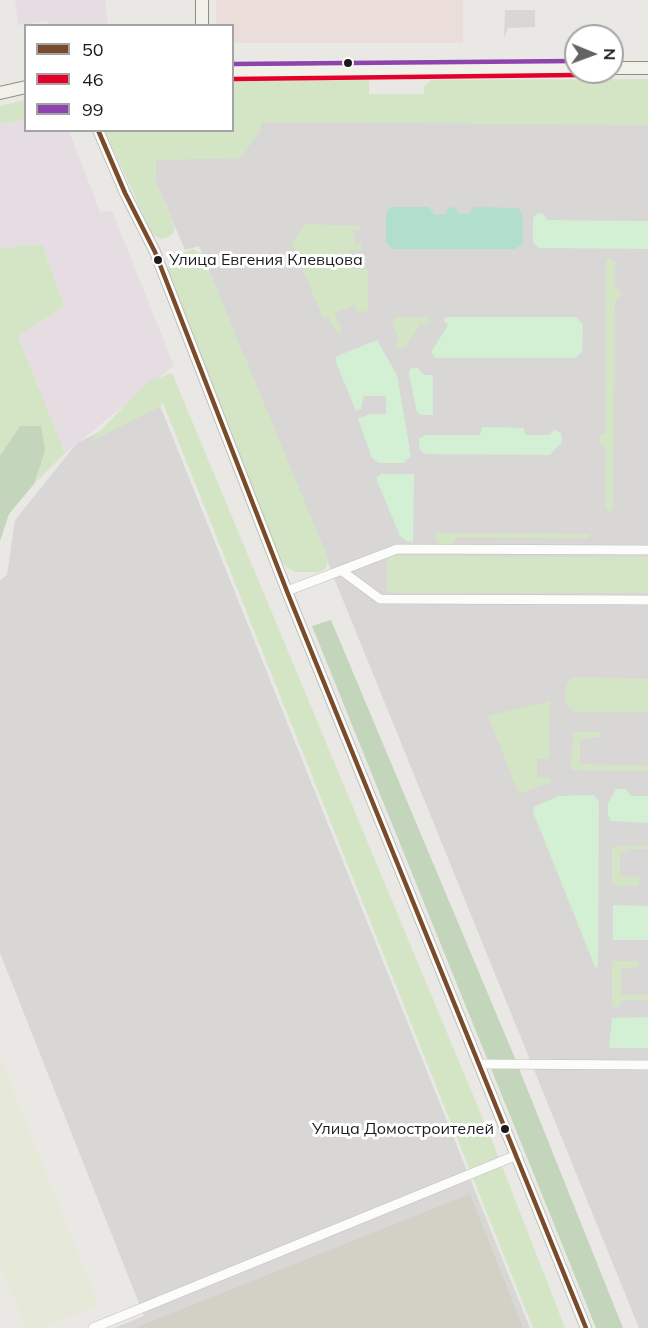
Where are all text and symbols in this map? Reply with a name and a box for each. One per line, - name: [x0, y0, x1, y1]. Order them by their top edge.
- legend: [24, 24, 234, 132]
- north arrow: [564, 24, 624, 84]
- text: 50: [82, 38, 104, 61]
- text: N: [600, 48, 620, 60]
- unlabelled marker: [342, 57, 354, 69]
- text: 46: [82, 68, 104, 91]
- text: 99: [82, 98, 104, 121]
- place label: Улица Евгения Клевцова: [169, 250, 363, 270]
- marker: Улица Евгения Клевцова: [152, 254, 164, 266]
- place label: Улица Домостроителей: [312, 1119, 494, 1139]
- marker: Улица Домостроителей: [499, 1123, 511, 1135]

